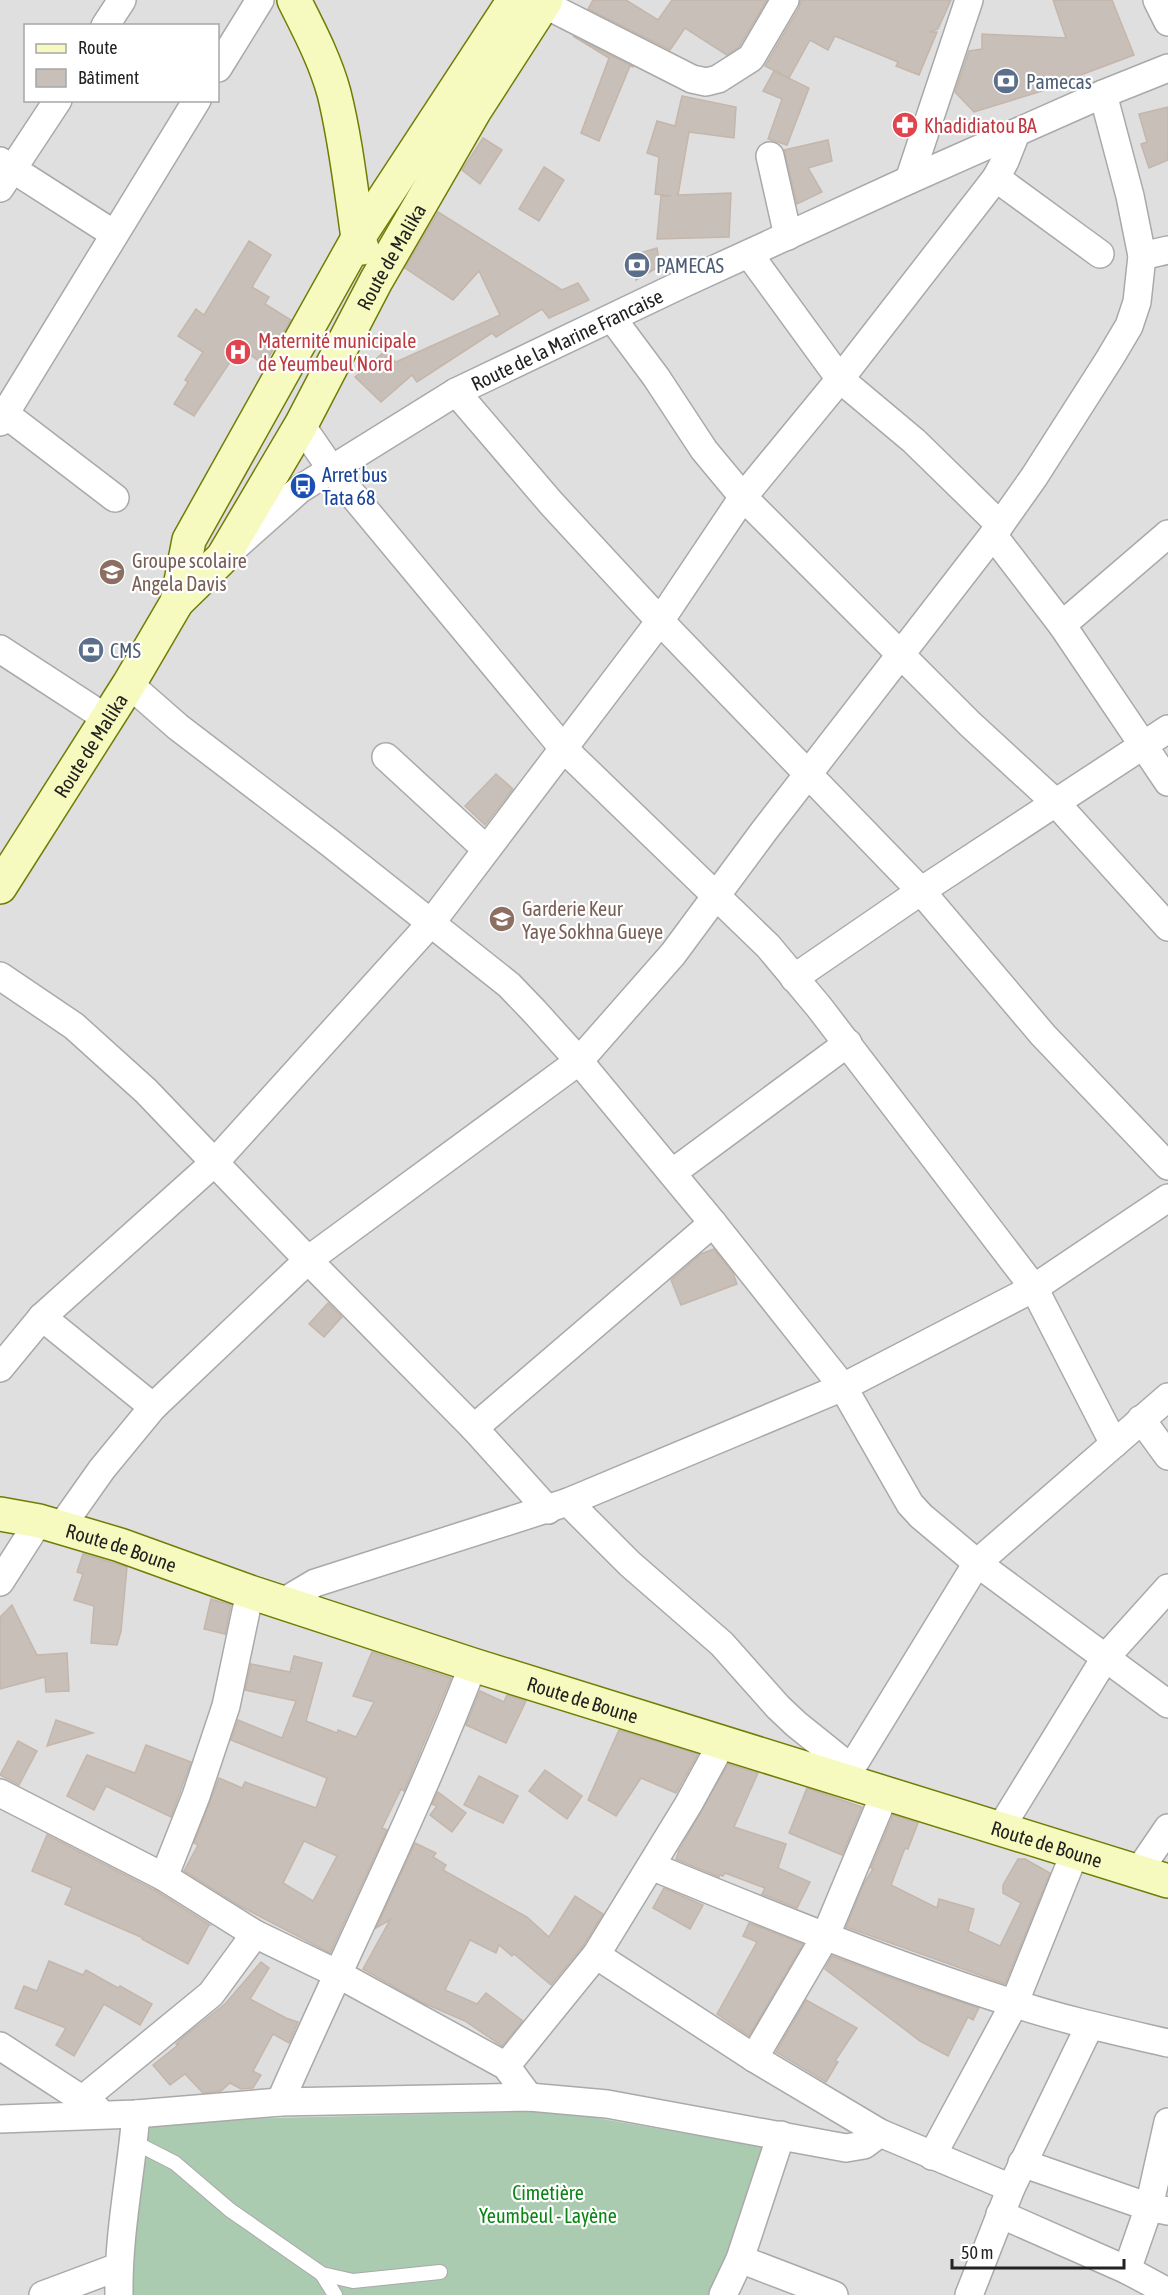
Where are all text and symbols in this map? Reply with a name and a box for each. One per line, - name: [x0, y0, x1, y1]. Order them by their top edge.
- legend: [24, 24, 219, 102]
- text: Route: [78, 37, 117, 58]
- bank icon: Pamecas: [991, 66, 1021, 96]
- text: Bâtiment: [78, 67, 139, 88]
- place label: Pamecas: [1026, 70, 1092, 93]
- pharmacy icon: Khadidiatou BA: [890, 110, 920, 140]
- place label: Khadidiatou BA: [924, 114, 1037, 137]
- street label: Route de Malika: [352, 199, 430, 314]
- bank icon: PAMECAS: [622, 250, 652, 280]
- place label: PAMECAS: [656, 254, 724, 277]
- street label: Route de la Marine Francaise: [467, 284, 666, 395]
- place label: Maternité municipale de Yeumbeul Nord: [258, 329, 416, 375]
- hospital icon: Maternité municipale de Yeumbeul Nord: [223, 337, 253, 367]
- place label: Arret bus Tata 68: [322, 463, 387, 509]
- bus stop icon: Arret bus Tata 68: [288, 471, 318, 501]
- place label: Groupe scolaire Angela Davis: [132, 549, 247, 595]
- school or university icon: Groupe scolaire Angela Davis: [97, 557, 127, 587]
- bank icon: CMS: [76, 635, 106, 665]
- place label: CMS: [110, 639, 141, 662]
- street label: Route de Malika: [49, 689, 132, 801]
- place label: Garderie Keur Yaye Sokhna Gueye: [522, 897, 663, 943]
- school or university icon: Garderie Keur Yaye Sokhna Gueye: [487, 904, 517, 934]
- street label: Route de Boune: [63, 1518, 180, 1576]
- street label: Route de Boune: [524, 1671, 641, 1727]
- street label: Route de Boune: [989, 1815, 1105, 1871]
- park label: Cimetière Yeumbeul - Layène: [479, 2181, 617, 2227]
- scale bar: [952, 2232, 1124, 2270]
- text: 50 m: [961, 2242, 993, 2263]

